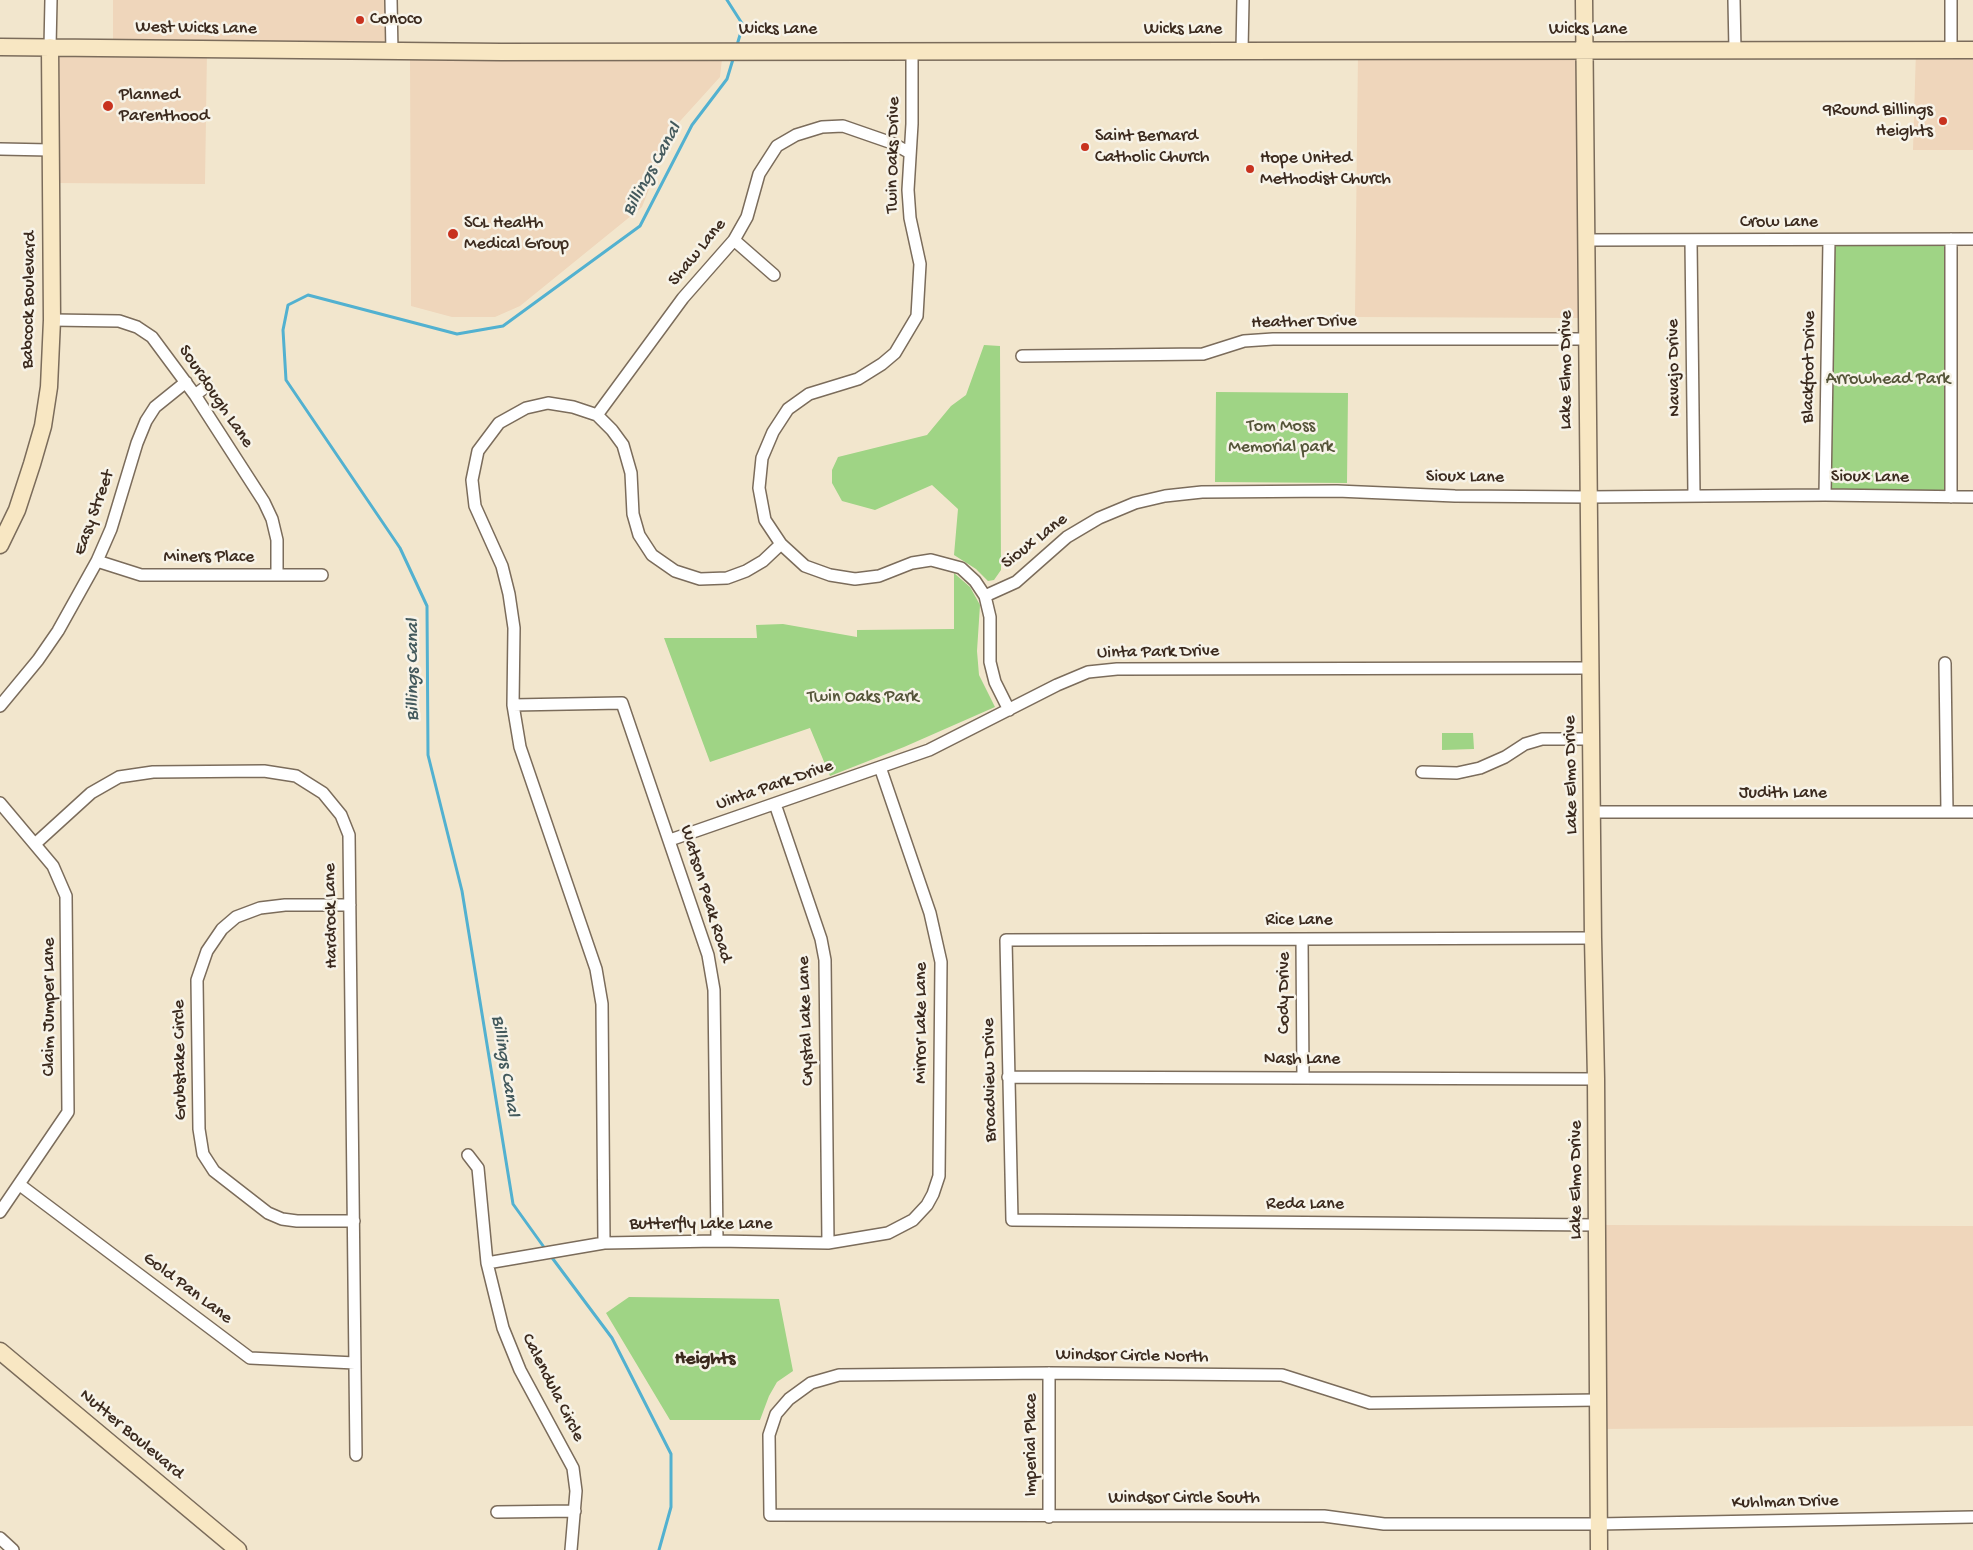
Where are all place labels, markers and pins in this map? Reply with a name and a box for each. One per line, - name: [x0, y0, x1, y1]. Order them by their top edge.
- place label: Conoco: [370, 9, 422, 31]
- marker: Conoco: [354, 14, 366, 26]
- place label: Planned Parenthood: [119, 85, 209, 128]
- marker: Planned Parenthood: [101, 99, 115, 113]
- place label: 9Round Billings Heights: [1823, 100, 1933, 142]
- marker: 9Round Billings Heights: [1937, 115, 1949, 127]
- place label: Saint Bernard Catholic Church: [1095, 126, 1209, 168]
- marker: Saint Bernard Catholic Church: [1079, 141, 1091, 153]
- place label: Hope United Methodist Church: [1260, 148, 1391, 190]
- marker: Hope United Methodist Church: [1244, 163, 1256, 175]
- place label: SCL Health Medical Group: [464, 213, 569, 255]
- marker: SCL Health Medical Group: [446, 227, 460, 241]

